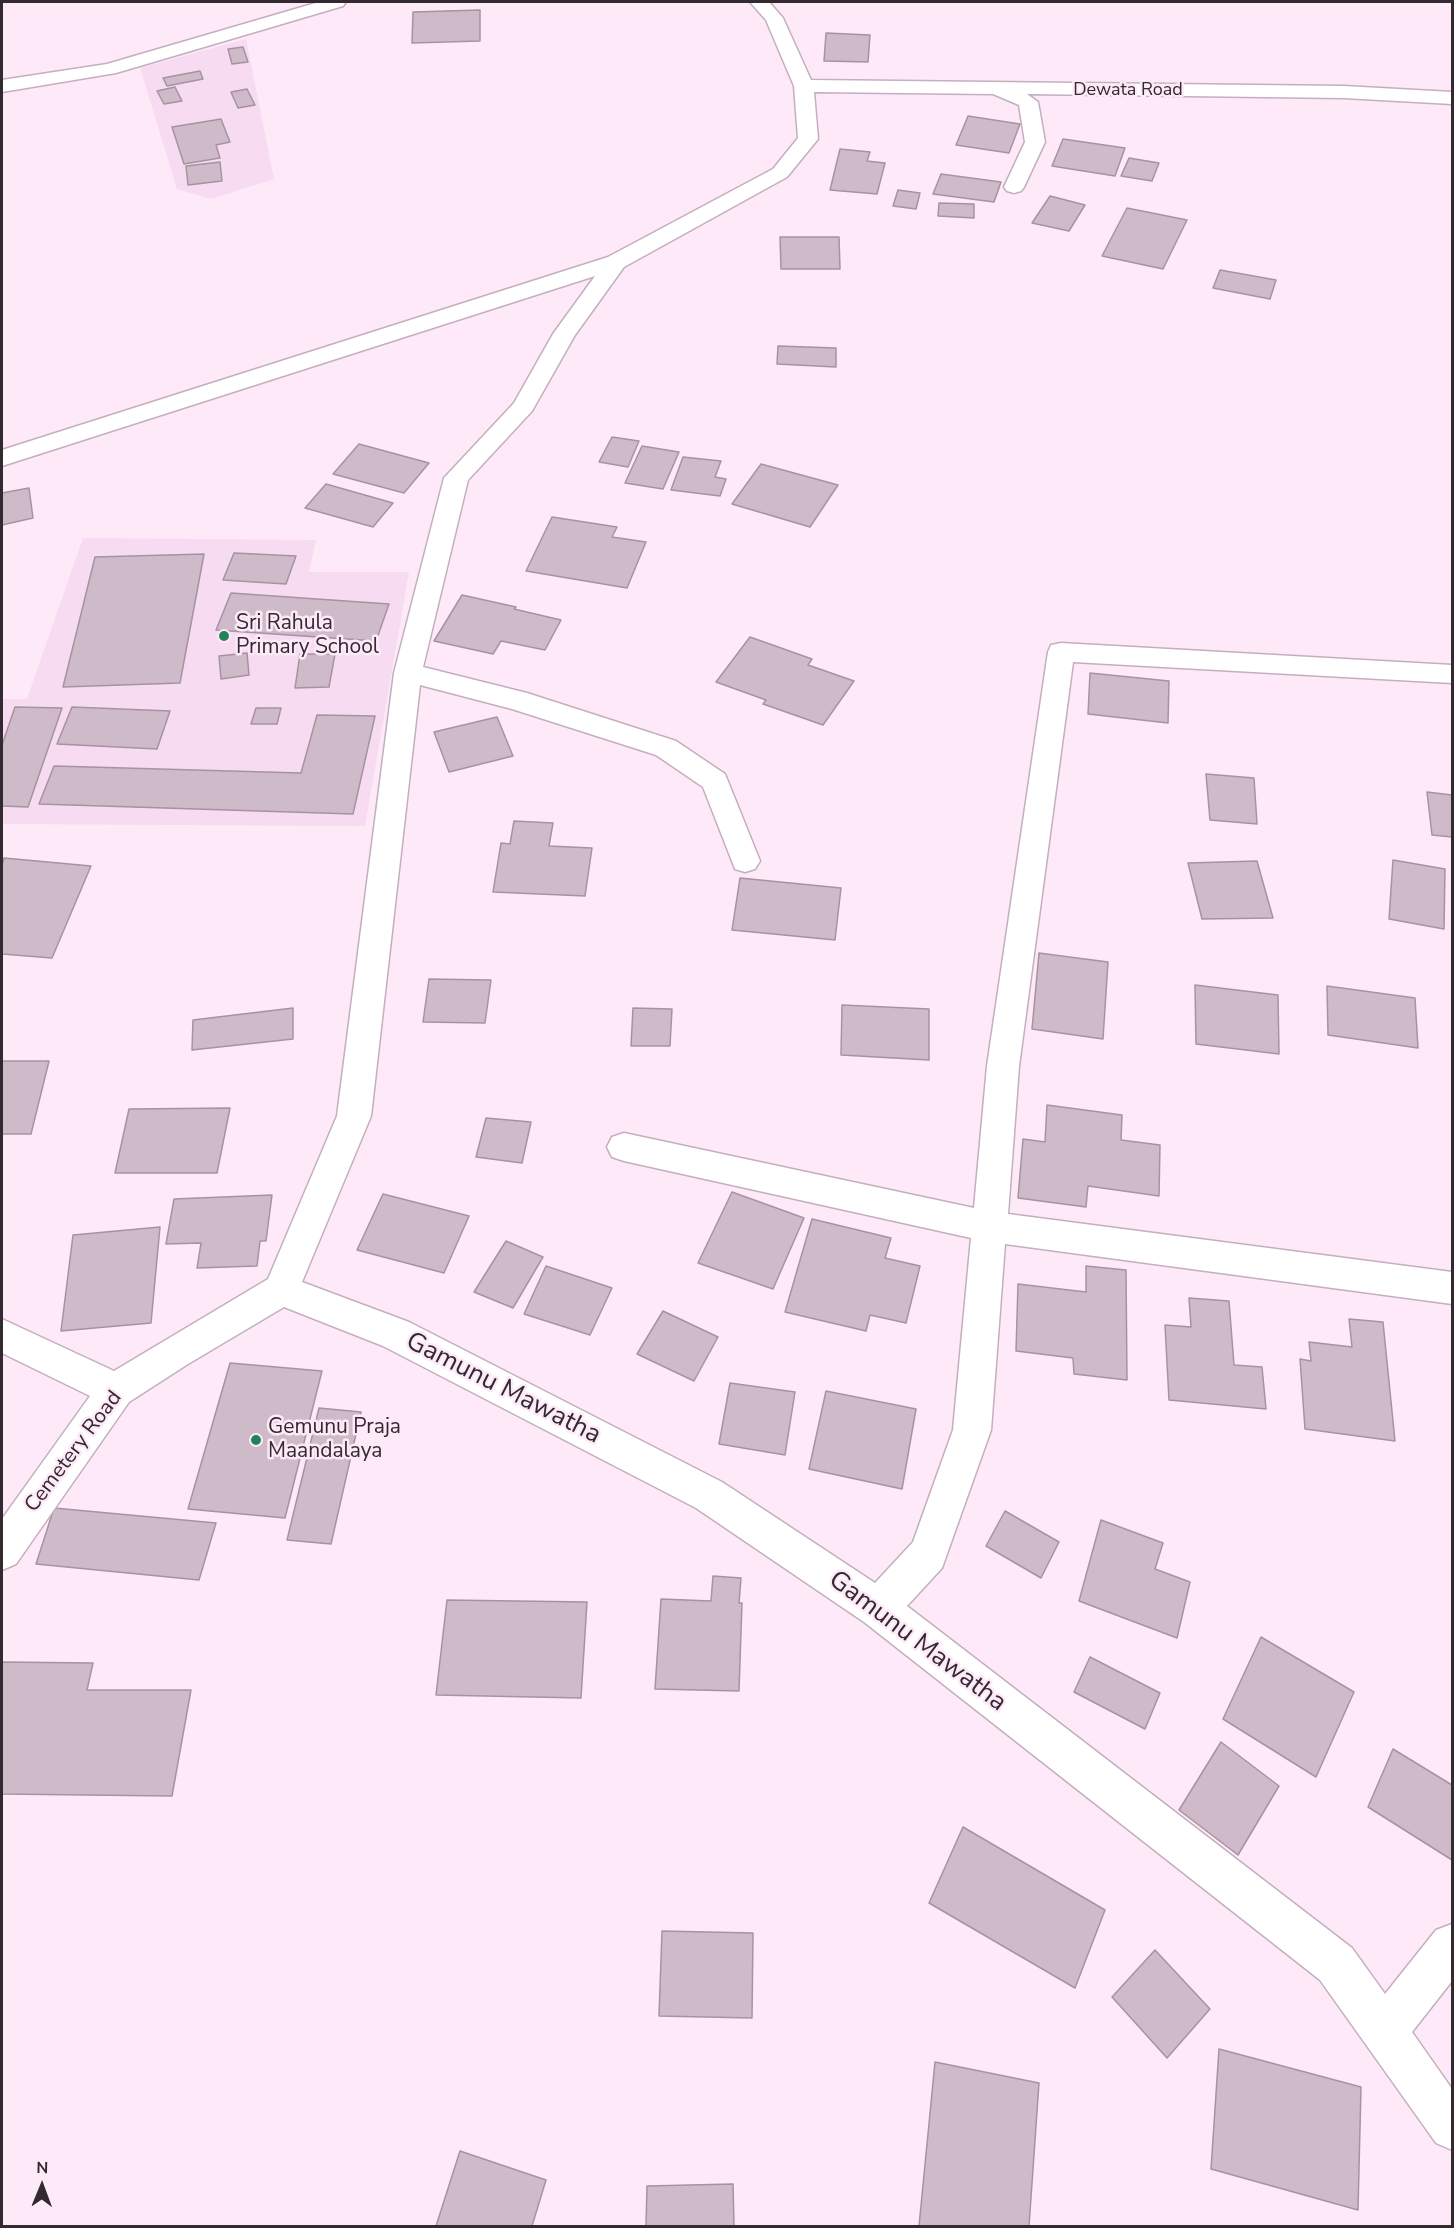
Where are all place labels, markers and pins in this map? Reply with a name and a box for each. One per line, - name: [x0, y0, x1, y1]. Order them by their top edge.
- place label: Sri Rahula Primary School: [236, 611, 379, 661]
- marker: Sri Rahula Primary School: [217, 629, 231, 643]
- place label: Gemunu Praja Maandalaya: [268, 1415, 401, 1465]
- marker: Gemunu Praja Maandalaya: [249, 1433, 263, 1447]

